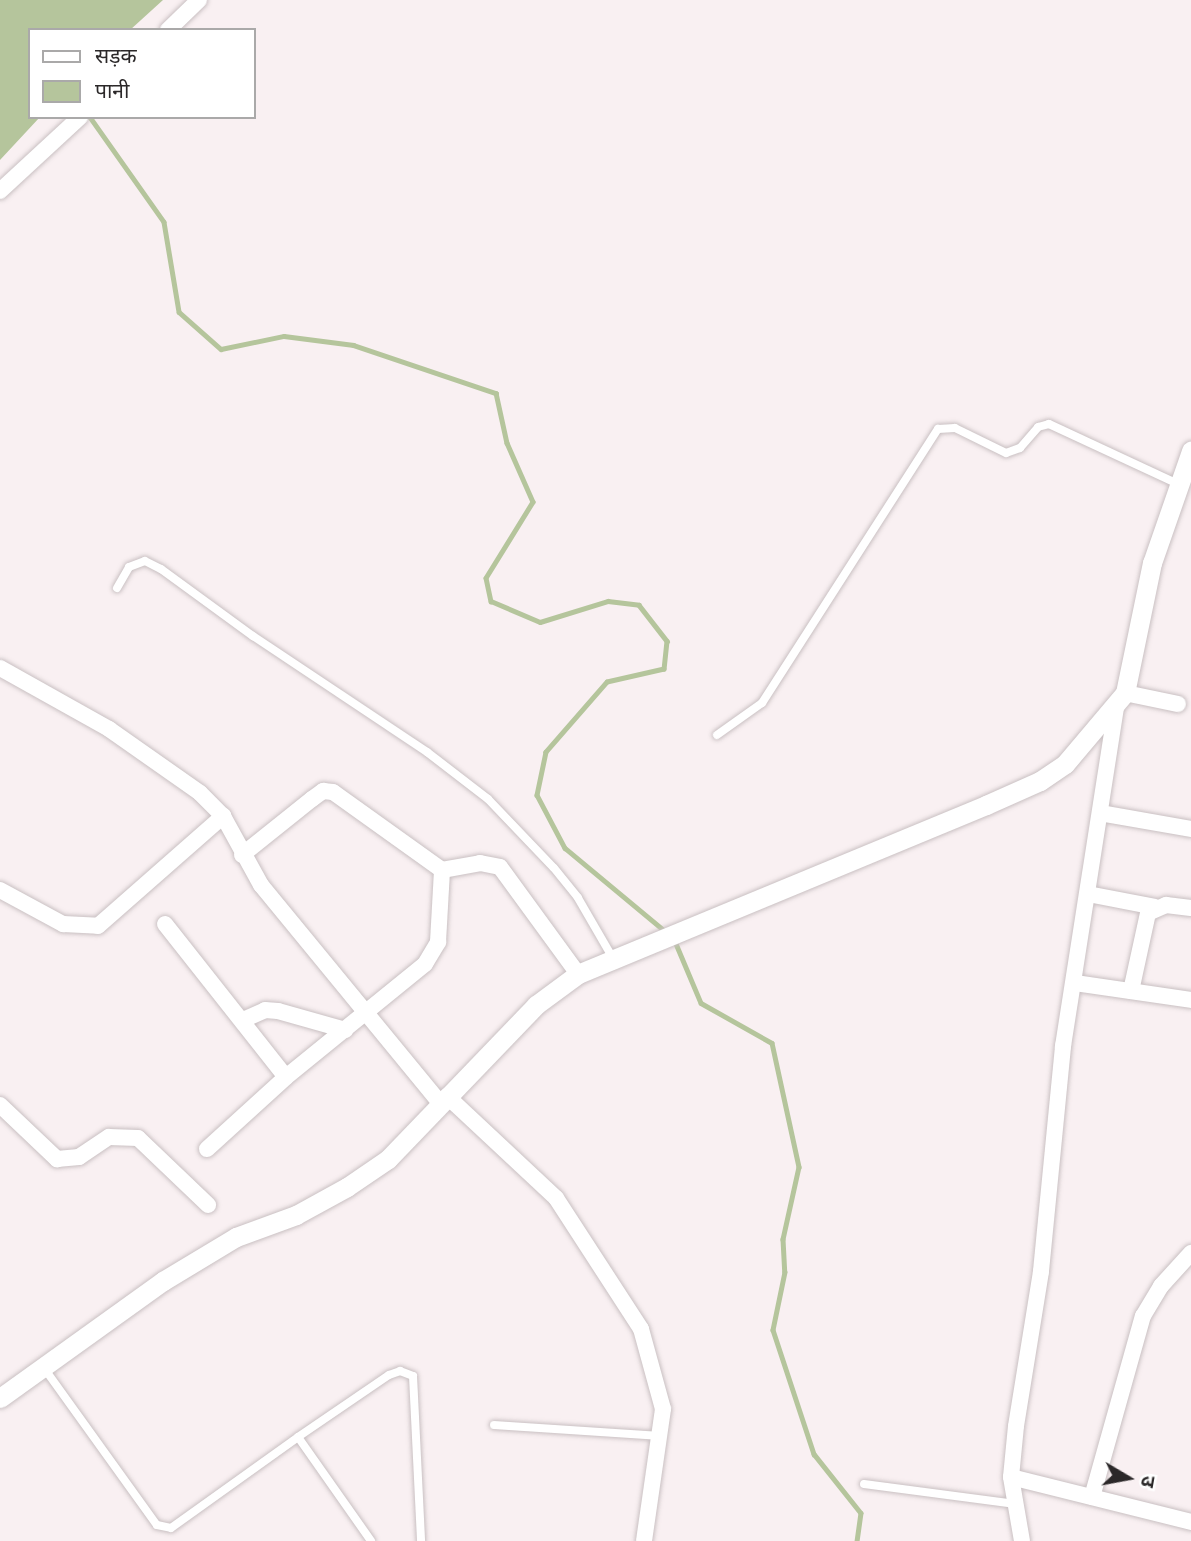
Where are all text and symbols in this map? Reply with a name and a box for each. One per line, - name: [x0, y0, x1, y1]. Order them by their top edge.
- legend: [28, 28, 256, 119]
- text: सड़क: [95, 42, 137, 69]
- text: पानी: [95, 77, 129, 104]
- north arrow: [1093, 1443, 1163, 1513]
- text: उ: [1136, 1474, 1161, 1489]

